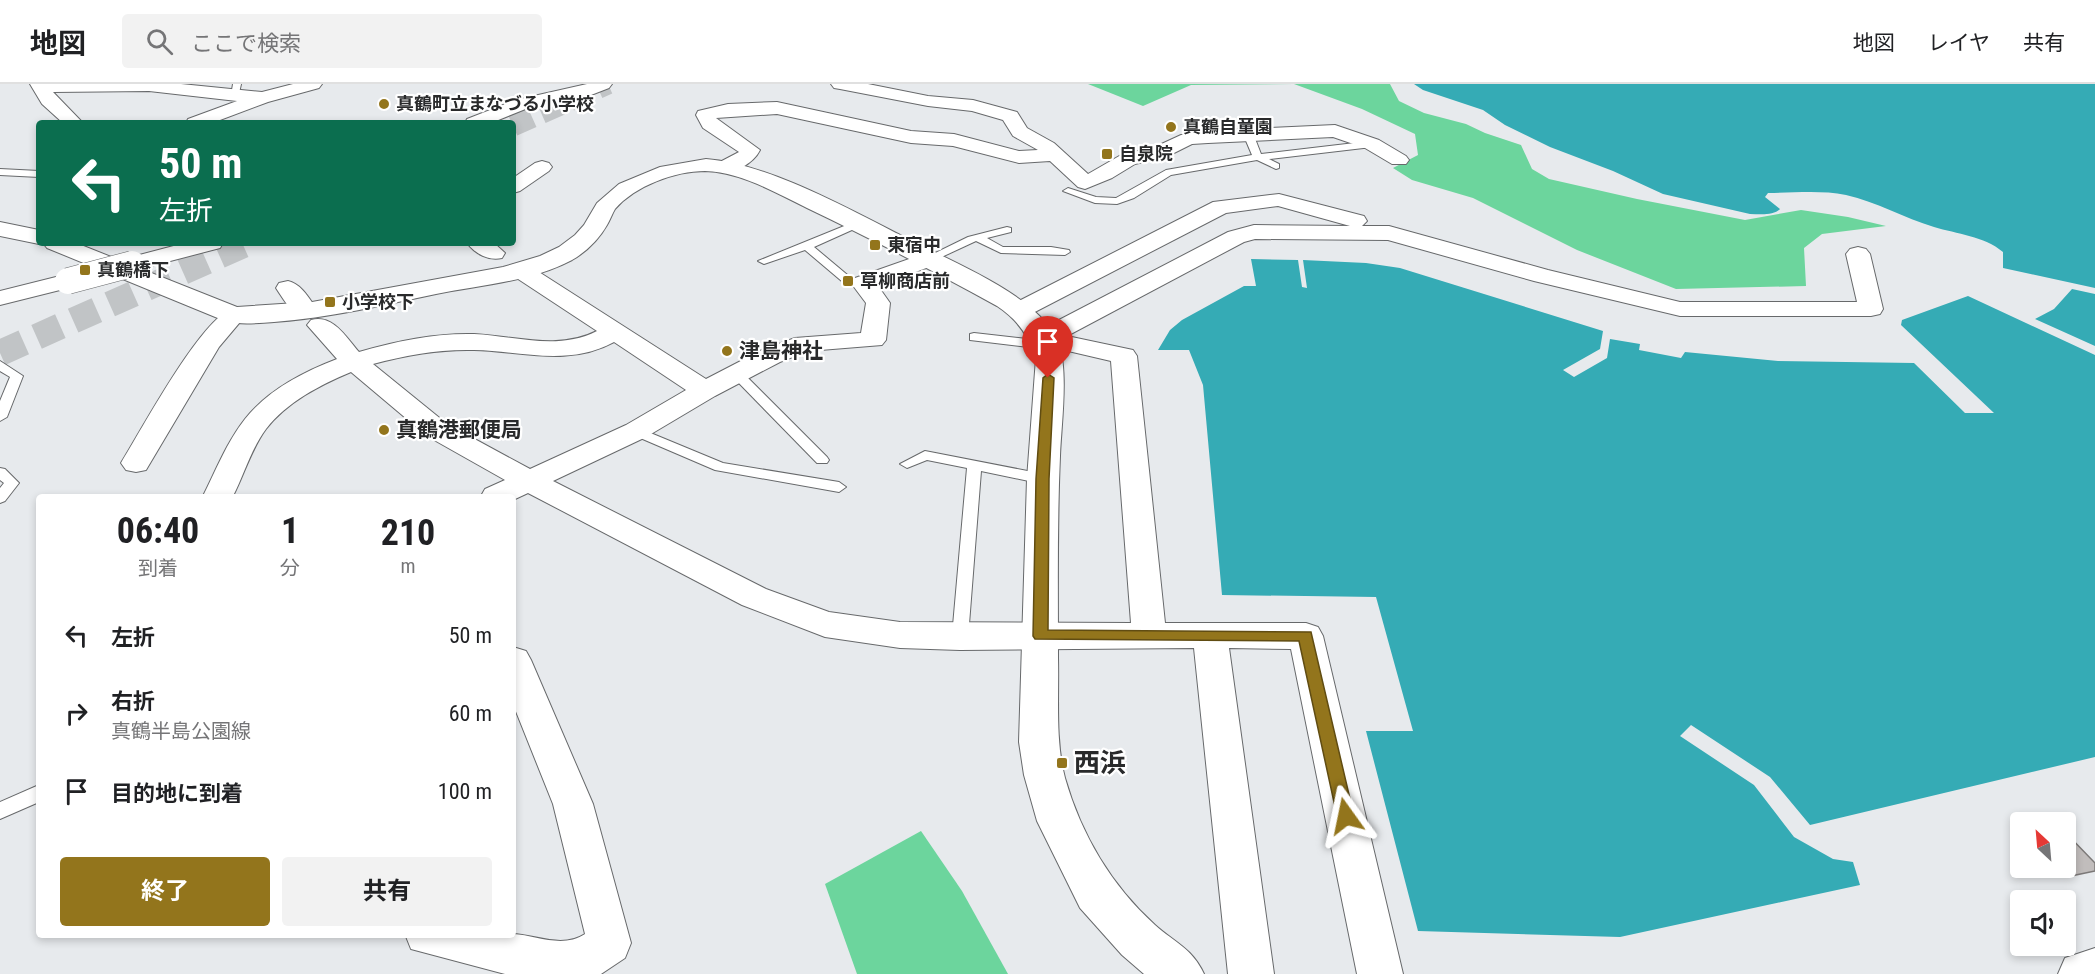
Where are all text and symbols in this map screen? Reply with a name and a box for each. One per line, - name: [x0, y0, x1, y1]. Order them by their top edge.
- search box: [122, 14, 542, 68]
- icon: search: [143, 25, 176, 58]
- text: 地図: [30, 27, 86, 60]
- text: ここで検索: [191, 31, 301, 56]
- text: 地図: [1853, 31, 1895, 55]
- text: レイヤ: [1928, 31, 1990, 55]
- text: 共有: [2023, 31, 2065, 55]
- place label: 真鶴町立まなづる小学校: [396, 93, 594, 114]
- marker: 真鶴町立まなづる小学校: [377, 97, 391, 111]
- place label: 真鶴自童園: [1183, 116, 1273, 137]
- marker: 真鶴自童園: [1164, 120, 1178, 134]
- text: 50 m: [159, 139, 242, 188]
- place label: 自泉院: [1119, 143, 1173, 164]
- icon: left: [60, 144, 138, 222]
- marker: 自泉院: [1100, 147, 1114, 161]
- text: 左折: [159, 195, 213, 227]
- place label: 東宿中: [887, 234, 941, 255]
- marker: 東宿中: [868, 238, 882, 252]
- place label: 真鶴橋下: [97, 259, 169, 280]
- marker: 真鶴橋下: [78, 263, 92, 277]
- place label: 草柳商店前: [860, 270, 950, 291]
- marker: 草柳商店前: [841, 274, 855, 288]
- place label: 小学校下: [342, 291, 414, 312]
- marker: 小学校下: [323, 295, 337, 309]
- pin: [1022, 316, 1073, 378]
- icon: arrive: [1031, 325, 1064, 358]
- place label: 津島神社: [739, 339, 823, 363]
- marker: 津島神社: [720, 344, 734, 358]
- place label: 真鶴港郵便局: [396, 418, 522, 442]
- marker: 真鶴港郵便局: [377, 423, 391, 437]
- text: 06:40: [117, 510, 199, 552]
- text: 1: [281, 510, 299, 552]
- text: 210: [381, 512, 435, 554]
- text: m: [400, 554, 416, 578]
- text: 到着: [138, 556, 178, 580]
- text: 分: [280, 556, 300, 580]
- icon: left: [60, 619, 93, 652]
- text: 50 m: [449, 623, 492, 648]
- text: 左折: [111, 625, 155, 650]
- text: 右折: [111, 689, 155, 714]
- icon: right: [60, 697, 93, 730]
- text: 60 m: [449, 701, 492, 726]
- text: 真鶴半島公園線: [111, 719, 251, 743]
- place label: 西浜: [1074, 748, 1126, 778]
- marker: 西浜: [1055, 756, 1069, 770]
- icon: arrive: [60, 775, 93, 808]
- text: 100 m: [438, 779, 492, 804]
- text: 目的地に到着: [111, 781, 243, 806]
- position arrow: [1314, 784, 1378, 848]
- north arrow: [2010, 812, 2076, 878]
- map controls: [2010, 812, 2076, 956]
- button: 終了: [60, 857, 270, 926]
- button: 共有: [282, 857, 492, 926]
- button: sound: [2010, 890, 2076, 956]

